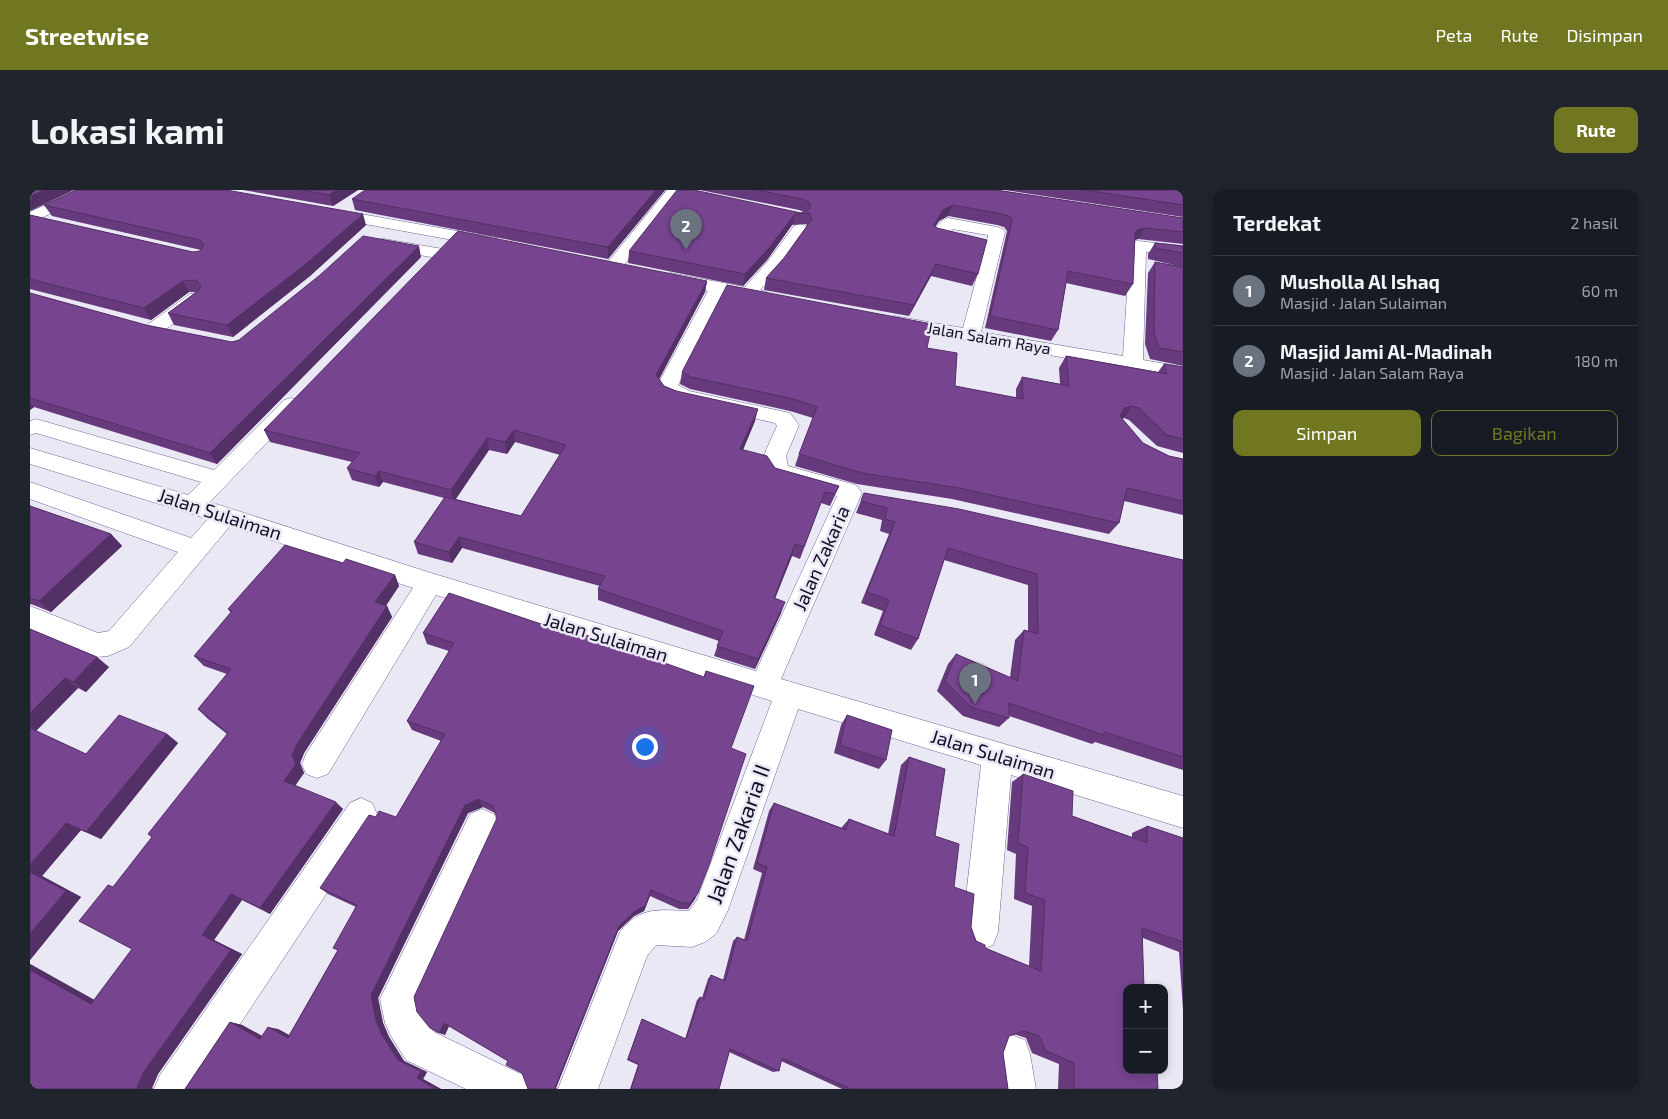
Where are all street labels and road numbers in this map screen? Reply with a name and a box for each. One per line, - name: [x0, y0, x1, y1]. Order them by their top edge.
- street label: Jalan Salam Raya: [926, 317, 1052, 358]
- street label: Jalan Sulaiman: [155, 483, 285, 544]
- street label: Jalan Zakaria: [787, 502, 854, 614]
- street label: Jalan Sulaiman: [541, 607, 671, 666]
- street label: Jalan Sulaiman: [928, 724, 1058, 783]
- street label: Jalan Zakaria II: [700, 760, 774, 907]

